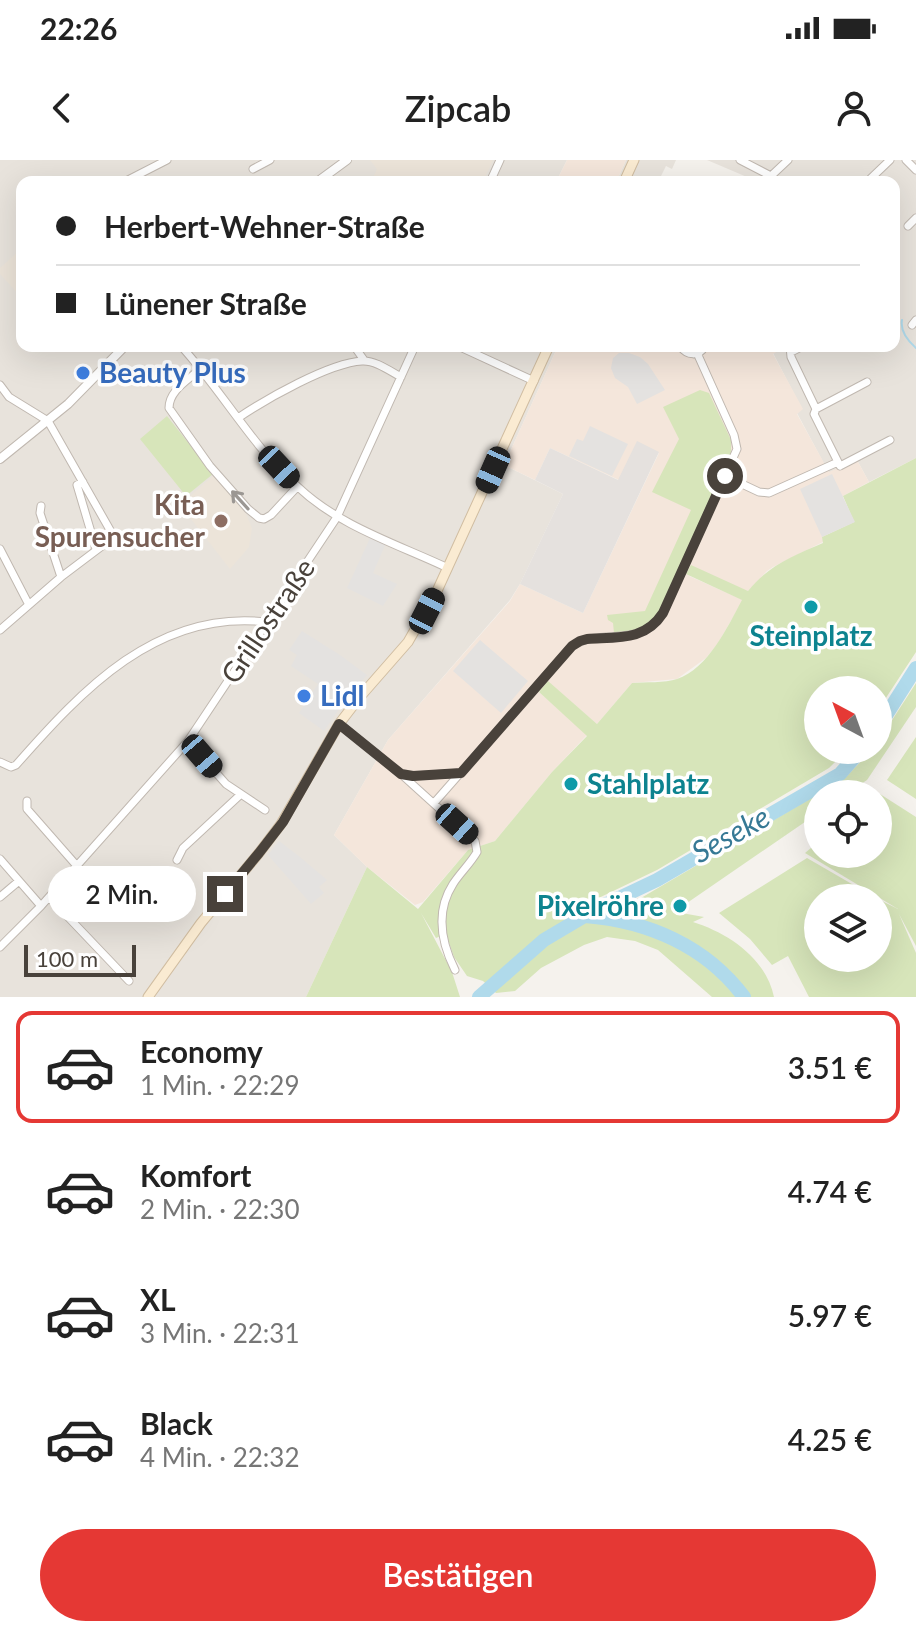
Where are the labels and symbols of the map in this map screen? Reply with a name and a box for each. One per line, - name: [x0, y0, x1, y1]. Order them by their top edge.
- place label: Beauty Plus: [99, 355, 246, 389]
- marker: Beauty Plus: [74, 364, 92, 382]
- car: [254, 441, 304, 493]
- car: [472, 443, 514, 497]
- route start: [707, 458, 743, 494]
- place label: Kita Spurensucher: [35, 487, 206, 553]
- one-way arrow: [232, 490, 250, 510]
- marker: Kita Spurensucher: [212, 512, 230, 530]
- street label: Grillostraße: [213, 552, 321, 689]
- car: [405, 584, 449, 638]
- marker: Steinplatz: [802, 598, 820, 616]
- place label: Steinplatz: [749, 618, 873, 652]
- north arrow: [804, 676, 892, 764]
- place label: Lidl: [320, 678, 365, 712]
- marker: Lidl: [295, 687, 313, 705]
- car: [177, 730, 227, 782]
- place label: Stahlplatz: [587, 766, 709, 800]
- marker: Stahlplatz: [562, 775, 580, 793]
- water label: Seseke: [685, 797, 775, 869]
- car: [431, 799, 483, 849]
- callout: 2 Min.: [49, 866, 197, 922]
- route end: [207, 876, 243, 912]
- place label: Pixelröhre: [537, 888, 664, 922]
- marker: Pixelröhre: [671, 897, 689, 915]
- scale bar: [24, 941, 136, 977]

